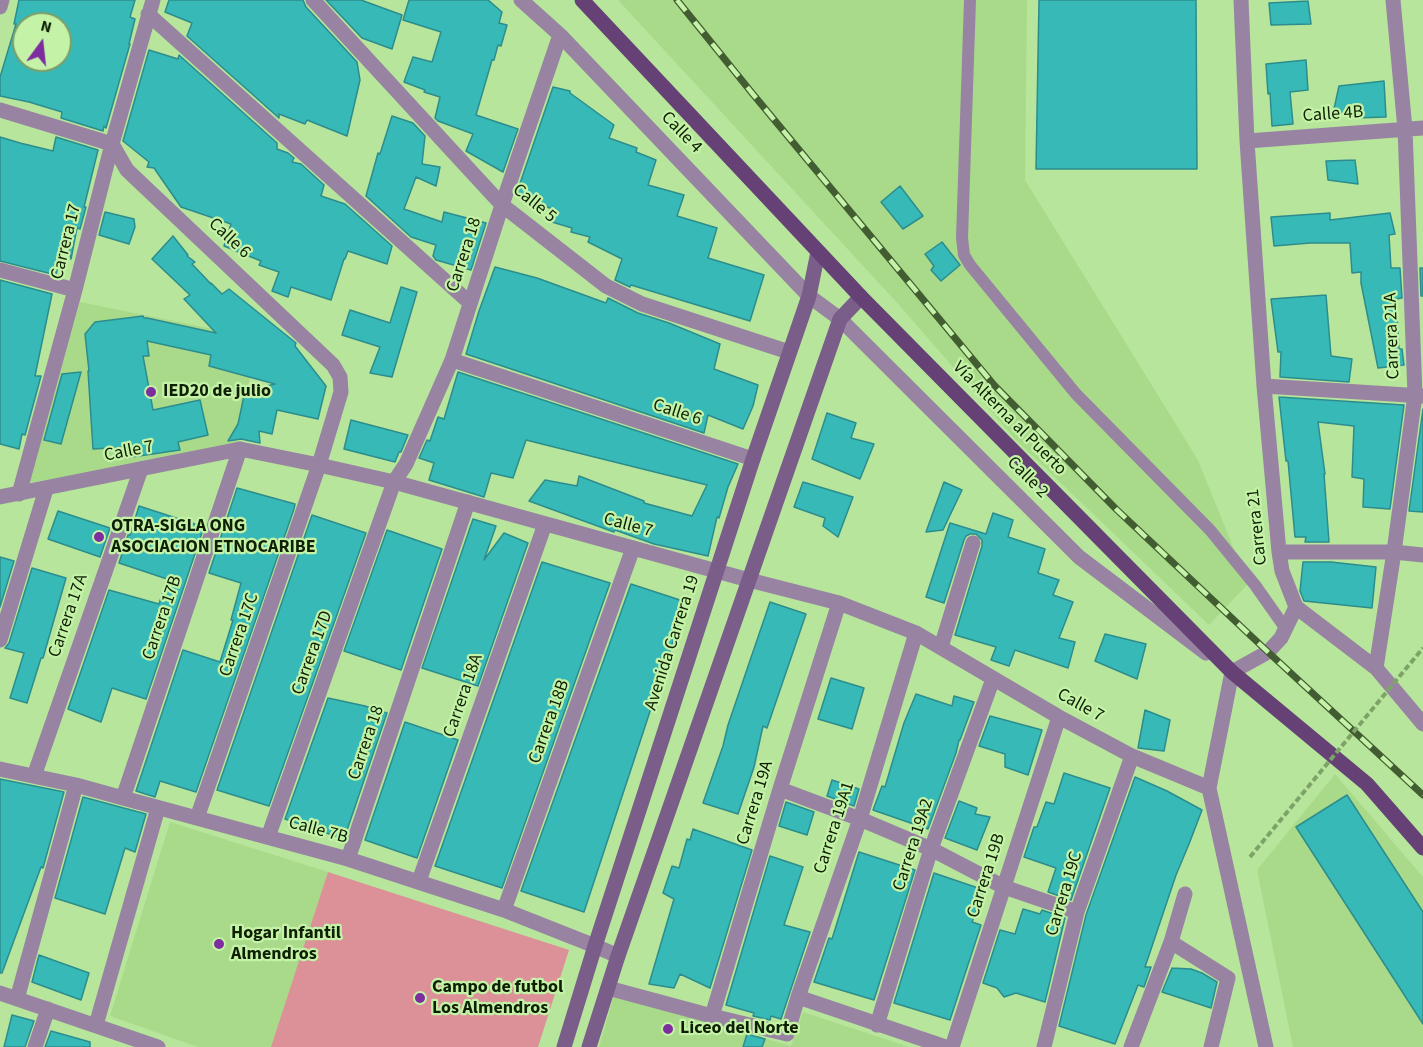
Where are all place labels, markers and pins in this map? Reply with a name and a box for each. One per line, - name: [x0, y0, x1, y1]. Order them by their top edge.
- place label: IED20 de julio: [163, 381, 271, 403]
- marker: IED20 de julio: [144, 385, 158, 399]
- place label: OTRA-SIGLA ONG ASOCIACION ETNOCARIBE: [111, 516, 316, 558]
- marker: OTRA-SIGLA ONG ASOCIACION ETNOCARIBE: [92, 530, 106, 544]
- place label: Hogar Infantil Almendros: [231, 923, 341, 966]
- marker: Hogar Infantil Almendros: [212, 937, 226, 951]
- place label: Campo de futbol Los Almendros: [432, 977, 563, 1020]
- marker: Campo de futbol Los Almendros: [413, 991, 427, 1005]
- place label: Liceo del Norte: [680, 1018, 799, 1040]
- marker: Liceo del Norte: [661, 1022, 675, 1036]

